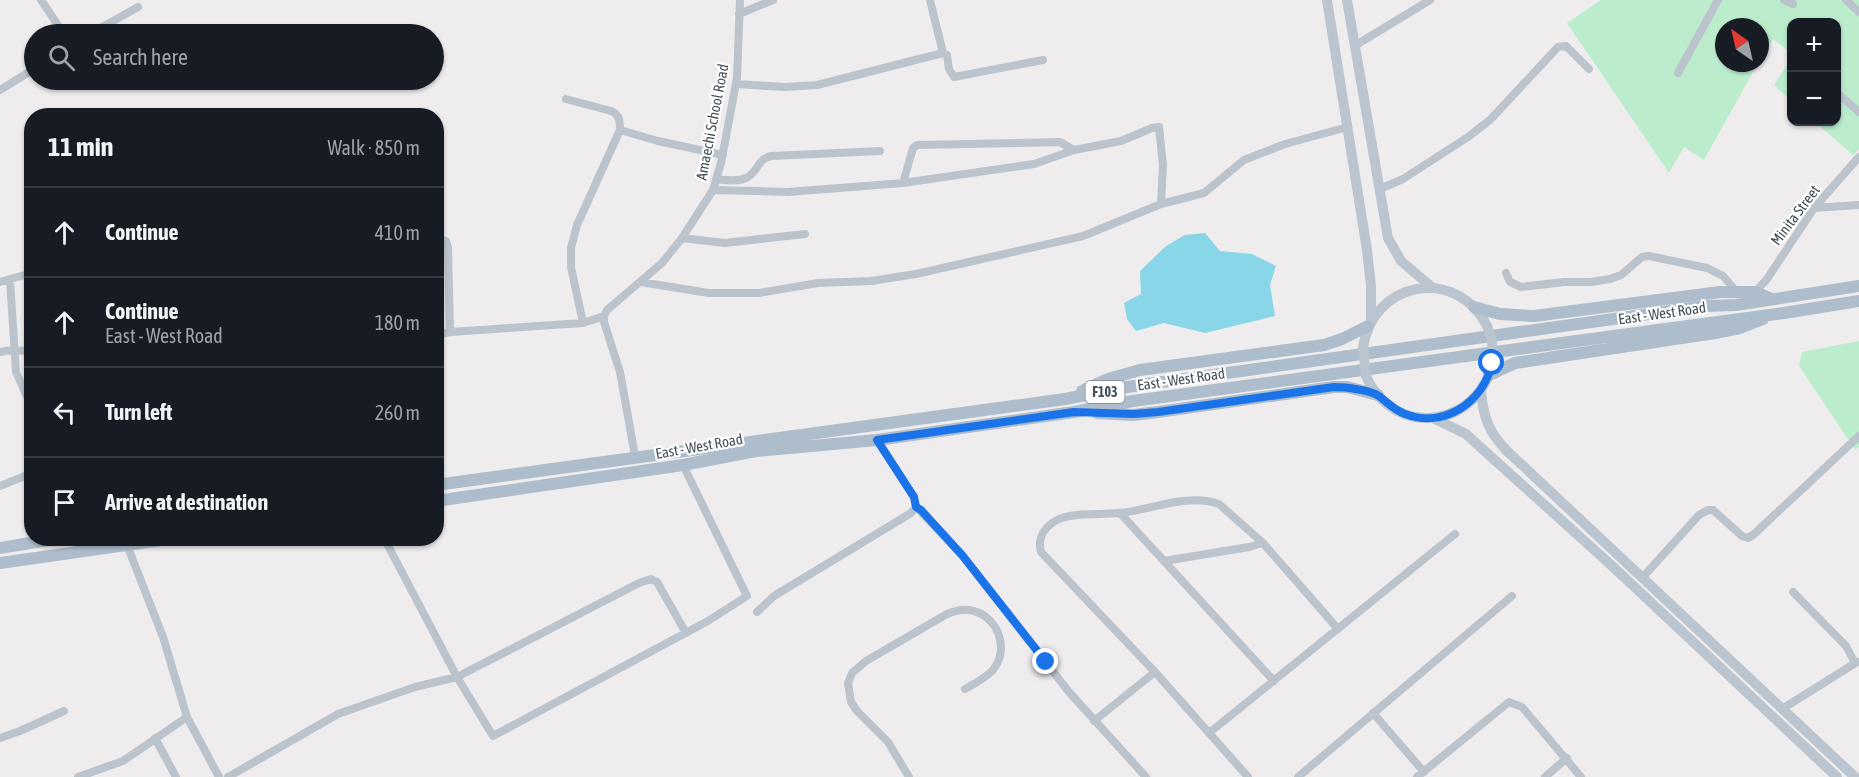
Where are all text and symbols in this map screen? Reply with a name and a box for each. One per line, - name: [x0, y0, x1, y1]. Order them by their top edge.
- north arrow: [1715, 18, 1769, 72]
- map controls: [1787, 18, 1841, 126]
- button: +: [1787, 18, 1841, 72]
- search box: [24, 24, 444, 90]
- icon: search: [45, 41, 78, 74]
- text: Search here: [93, 44, 188, 70]
- street label: Amaechi School Road: [692, 62, 732, 182]
- button: −: [1787, 72, 1841, 126]
- text: 11 min: [48, 132, 113, 162]
- text: Walk · 850 m: [328, 136, 420, 159]
- street label: Minita Street: [1767, 182, 1823, 248]
- icon: ahead: [48, 216, 81, 249]
- text: Continue: [105, 219, 179, 245]
- text: 410 m: [375, 221, 420, 244]
- text: Continue: [105, 298, 179, 324]
- street label: East - West Road: [1617, 298, 1707, 328]
- icon: ahead: [48, 306, 81, 339]
- text: 180 m: [375, 311, 420, 334]
- text: East - West Road: [105, 324, 223, 347]
- route start: [1478, 349, 1504, 375]
- street label: East - West Road: [1136, 364, 1226, 394]
- road number: F103: [1086, 381, 1124, 403]
- icon: left: [48, 396, 81, 429]
- text: Turn left: [105, 399, 172, 425]
- text: 260 m: [375, 401, 420, 424]
- street label: East - West Road: [654, 430, 744, 462]
- icon: arrive: [48, 486, 81, 519]
- text: Arrive at destination: [105, 489, 268, 515]
- route end: [1032, 648, 1058, 674]

